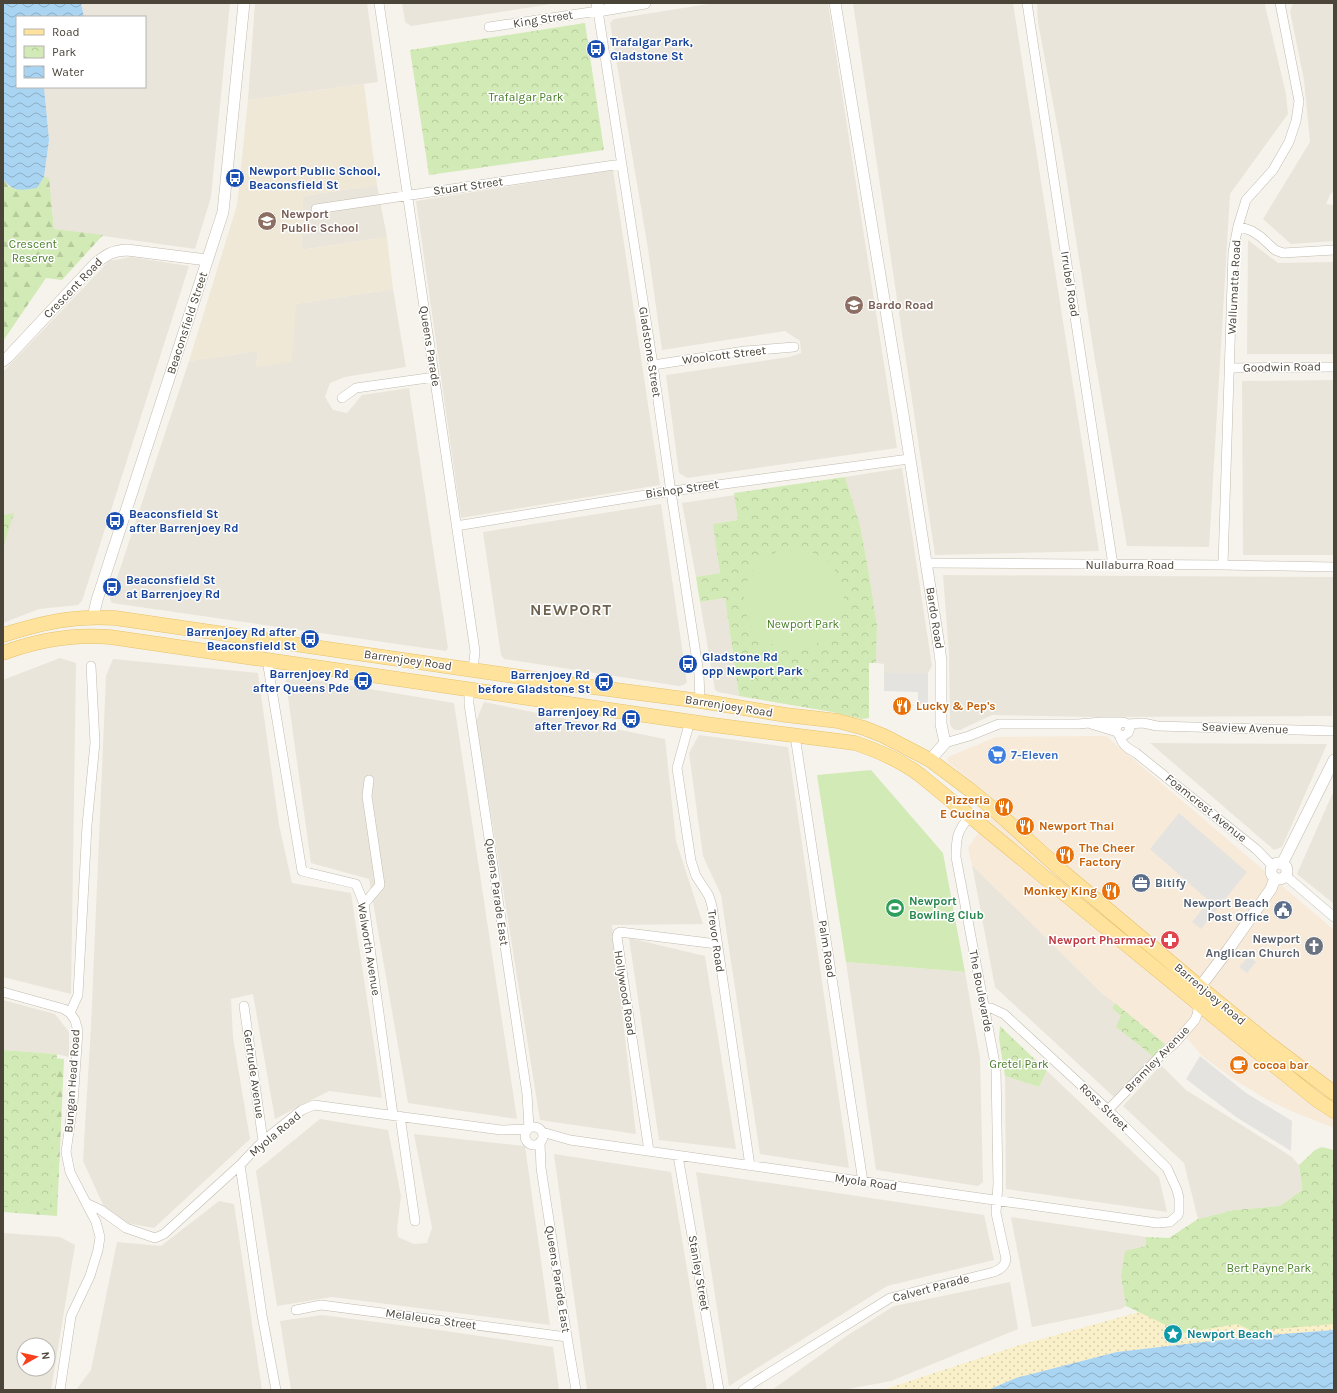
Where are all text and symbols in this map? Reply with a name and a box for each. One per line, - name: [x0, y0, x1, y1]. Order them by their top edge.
- street label: King Street: [512, 7, 575, 31]
- legend: [16, 16, 146, 88]
- text: Road: [52, 25, 80, 39]
- place label: Trafalgar Park, Gladstone St: [610, 35, 693, 63]
- bus stop icon: Trafalgar Park, Gladstone St: [585, 38, 607, 60]
- text: Park: [52, 45, 77, 59]
- text: Water: [52, 65, 85, 79]
- park label: Trafalgar Park: [488, 90, 564, 104]
- place label: Newport Public School, Beaconsfield St: [249, 164, 380, 192]
- bus stop icon: Newport Public School, Beaconsfield St: [224, 167, 246, 189]
- street label: Stuart Street: [432, 174, 504, 198]
- place label: Newport Public School: [281, 207, 359, 235]
- school or university icon: Newport Public School: [256, 210, 278, 232]
- park label: Crescent Reserve: [9, 237, 58, 265]
- street label: Wallumatta Road: [1225, 239, 1243, 335]
- street label: Irrubel Road: [1058, 250, 1082, 318]
- street label: Crescent Road: [41, 255, 105, 321]
- street label: Beaconsfield Street: [164, 270, 210, 376]
- school or university icon: Bardo Road: [843, 294, 865, 316]
- place label: Bardo Road: [868, 298, 934, 312]
- street label: Queens Parade: [417, 305, 443, 387]
- street label: Gladstone Street: [636, 306, 664, 399]
- street label: Woolcott Street: [681, 343, 767, 367]
- street label: Goodwin Road: [1243, 359, 1321, 375]
- street label: Bishop Street: [644, 477, 720, 501]
- place label: Beaconsfield St after Barrenjoey Rd: [129, 507, 239, 535]
- bus stop icon: Beaconsfield St after Barrenjoey Rd: [104, 510, 126, 532]
- street label: Nullaburra Road: [1086, 558, 1174, 572]
- place label: Beaconsfield St at Barrenjoey Rd: [126, 573, 220, 601]
- bus stop icon: Beaconsfield St at Barrenjoey Rd: [101, 576, 123, 598]
- street label: Bardo Road: [923, 586, 947, 650]
- district label: NEWPORT: [530, 600, 612, 619]
- park label: Newport Park: [767, 617, 840, 631]
- place label: Barrenjoey Rd after Beaconsfield St: [186, 625, 296, 653]
- bus stop icon: Barrenjoey Rd after Beaconsfield St: [299, 628, 321, 650]
- street label: Barrenjoey Road: [363, 647, 453, 673]
- place label: Gladstone Rd opp Newport Park: [702, 650, 803, 678]
- bus stop icon: Gladstone Rd opp Newport Park: [677, 653, 699, 675]
- place label: Barrenjoey Rd after Queens Pde: [253, 667, 349, 695]
- place label: Barrenjoey Rd before Gladstone St: [478, 668, 590, 696]
- bus stop icon: Barrenjoey Rd after Queens Pde: [352, 670, 374, 692]
- bus stop icon: Barrenjoey Rd before Gladstone St: [593, 671, 615, 693]
- street label: Barrenjoey Road: [684, 692, 774, 720]
- restaurant icon: Lucky & Pep's: [891, 695, 913, 717]
- place label: Lucky & Pep's: [916, 699, 996, 713]
- place label: Barrenjoey Rd after Trevor Rd: [534, 705, 617, 733]
- bus stop icon: Barrenjoey Rd after Trevor Rd: [620, 708, 642, 730]
- street label: Seaview Avenue: [1201, 719, 1289, 737]
- supermarket icon: 7-Eleven: [986, 744, 1008, 766]
- place label: 7-Eleven: [1011, 748, 1059, 762]
- street label: Foamcrest Avenue: [1163, 771, 1249, 845]
- place label: Pizzeria E Cucina: [940, 793, 990, 821]
- restaurant icon: Pizzeria E Cucina: [993, 796, 1015, 818]
- restaurant icon: Newport Thai: [1014, 815, 1036, 837]
- place label: Newport Thai: [1039, 819, 1114, 833]
- street label: Queens Parade East: [483, 837, 512, 947]
- place label: The Cheer Factory: [1079, 841, 1135, 869]
- restaurant icon: The Cheer Factory: [1054, 844, 1076, 866]
- office icon: Bitify: [1130, 872, 1152, 894]
- place label: Bitify: [1155, 876, 1186, 890]
- restaurant icon: Monkey King: [1100, 880, 1122, 902]
- place label: Monkey King: [1023, 884, 1097, 898]
- place label: Newport Bowling Club: [909, 894, 984, 922]
- place label: Newport Beach Post Office: [1183, 896, 1269, 924]
- sports icon: Newport Bowling Club: [884, 897, 906, 919]
- public building icon: Newport Beach Post Office: [1272, 899, 1294, 921]
- street label: Walworth Avenue: [355, 901, 383, 997]
- street label: Trevor Road: [705, 909, 727, 973]
- street label: Palm Road: [816, 919, 838, 979]
- pharmacy icon: Newport Pharmacy: [1159, 929, 1181, 951]
- place label: Newport Anglican Church: [1205, 932, 1300, 960]
- place label: Newport Pharmacy: [1048, 933, 1156, 947]
- church icon: Newport Anglican Church: [1303, 935, 1325, 957]
- street label: Hollywood Road: [611, 949, 639, 1037]
- street label: The Boulevarde: [966, 949, 996, 1033]
- street label: Barrenjoey Road: [1172, 960, 1248, 1028]
- street label: Bramley Avenue: [1122, 1023, 1192, 1095]
- street label: Gertrude Avenue: [241, 1028, 267, 1120]
- street label: Bungan Head Road: [61, 1029, 83, 1133]
- cafe icon: cocoa bar: [1228, 1054, 1250, 1076]
- park label: Gretel Park: [989, 1057, 1049, 1071]
- place label: cocoa bar: [1253, 1058, 1309, 1072]
- street label: Ross Street: [1077, 1080, 1132, 1134]
- street label: Myola Road: [246, 1108, 304, 1160]
- street label: Myola Road: [834, 1171, 898, 1193]
- street label: Queens Parade East: [543, 1224, 573, 1334]
- street label: Stanley Street: [685, 1234, 713, 1312]
- park label: Bert Payne Park: [1227, 1261, 1312, 1275]
- street label: Calvert Parade: [891, 1271, 971, 1305]
- street label: Melaleuca Street: [385, 1306, 478, 1332]
- place icon: Newport Beach: [1162, 1323, 1184, 1345]
- place label: Newport Beach: [1187, 1327, 1273, 1341]
- north arrow: [16, 1337, 56, 1377]
- text: N: [38, 1351, 52, 1360]

